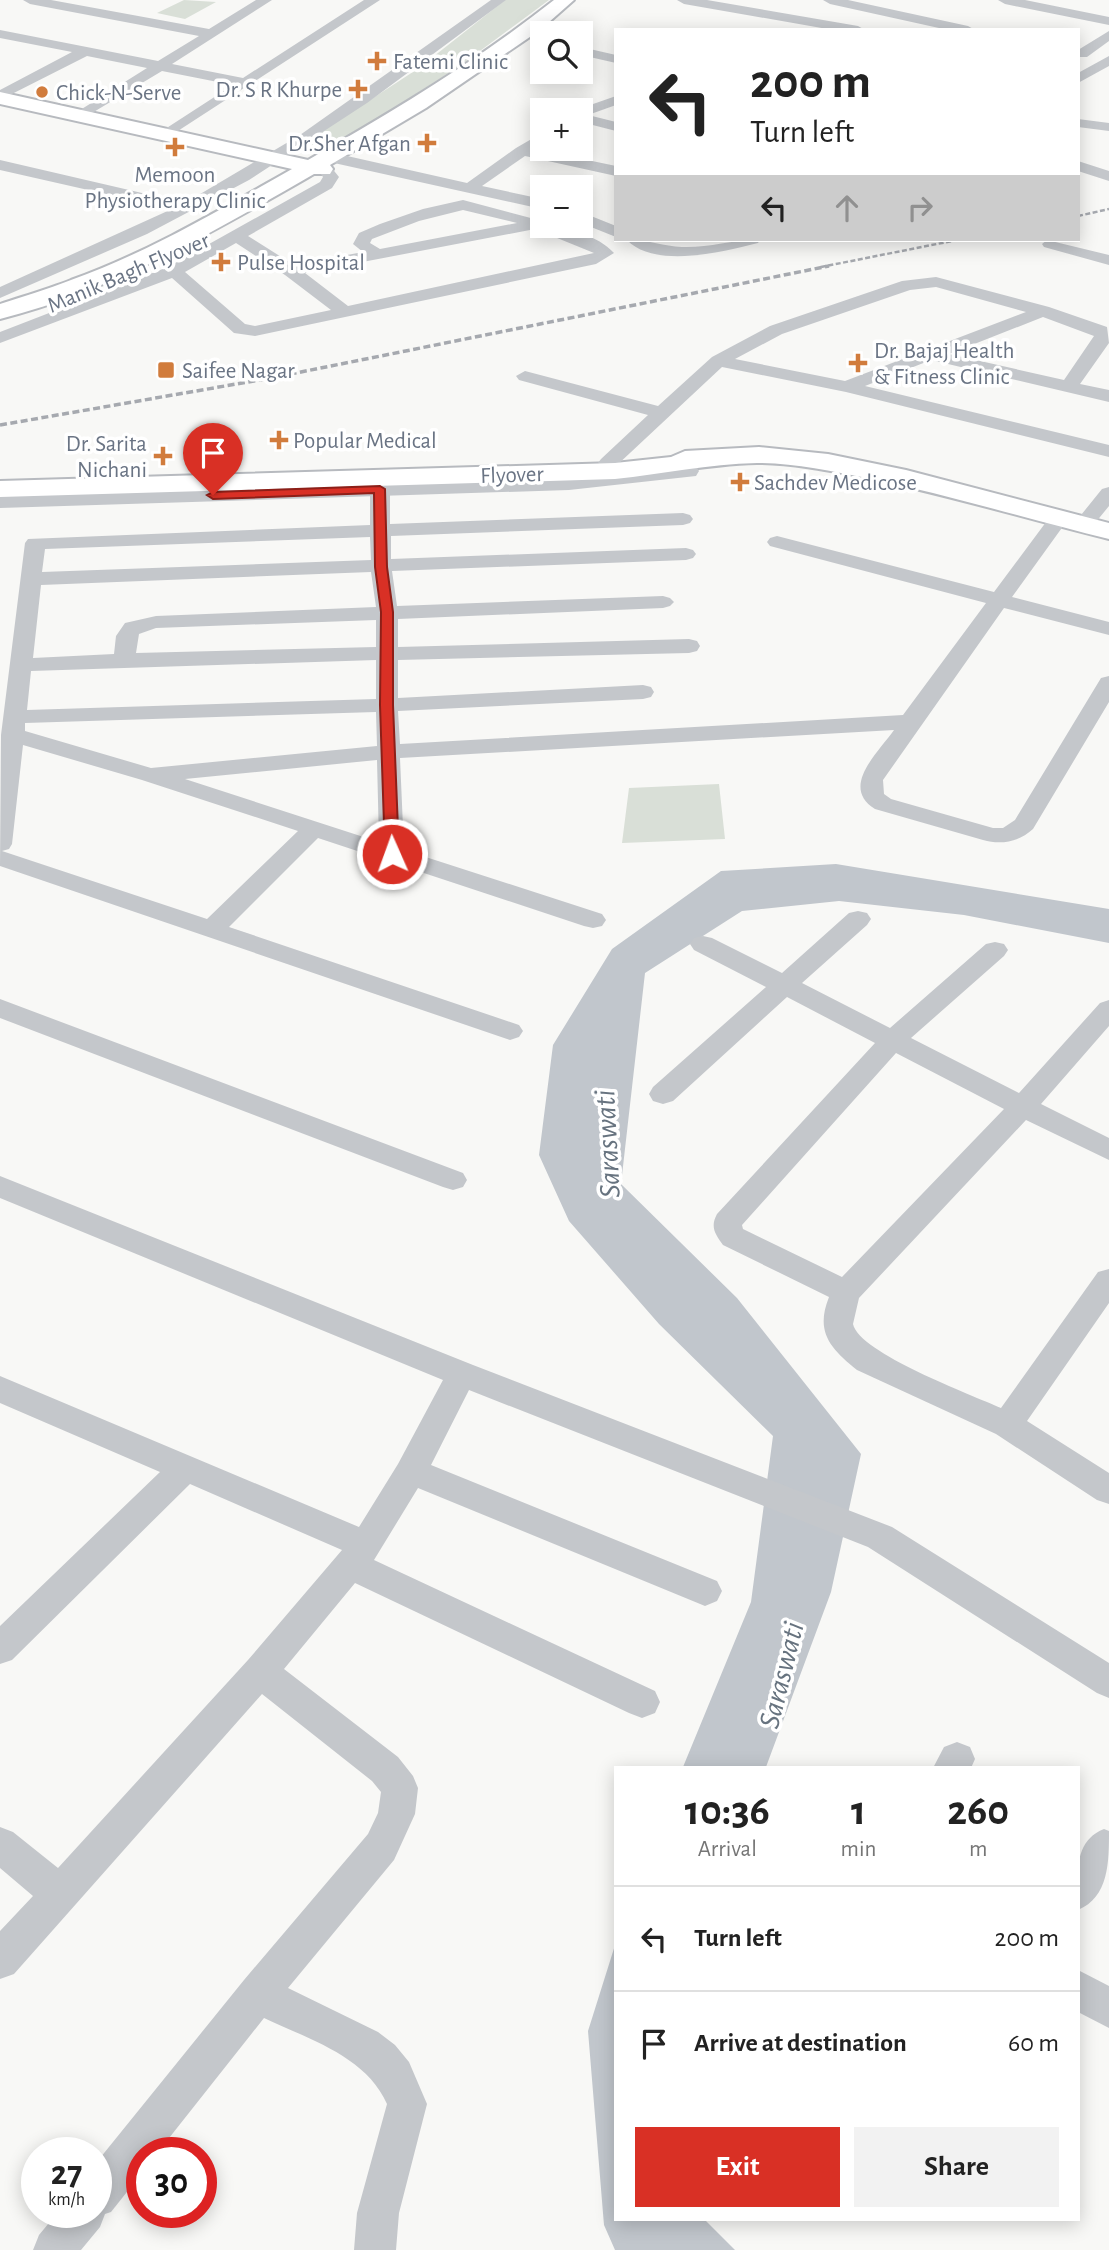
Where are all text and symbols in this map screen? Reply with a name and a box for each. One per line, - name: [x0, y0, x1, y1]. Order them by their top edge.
- map controls: [530, 21, 593, 238]
- button: search: [530, 21, 593, 84]
- marker: Fatemi Clinic: [367, 51, 387, 71]
- place label: Fatemi Clinic: [393, 51, 508, 74]
- icon: left: [635, 56, 726, 147]
- text: 200 m: [750, 58, 871, 107]
- place label: Dr. S R Khurpe: [216, 79, 342, 102]
- marker: Dr. S R Khurpe: [348, 79, 368, 99]
- place label: Chick-N-Serve: [56, 82, 181, 105]
- marker: Chick-N-Serve: [34, 84, 50, 100]
- button: +: [530, 98, 593, 161]
- text: Turn left: [750, 116, 854, 148]
- place label: Dr.Sher Afgan: [288, 133, 411, 156]
- marker: Dr.Sher Afgan: [417, 133, 437, 153]
- marker: Memoon Physiotherapy Clinic: [165, 137, 185, 157]
- place label: Memoon Physiotherapy Clinic: [85, 164, 266, 213]
- button: −: [530, 175, 593, 238]
- icon: left: [755, 189, 793, 227]
- icon: ahead: [828, 189, 866, 227]
- icon: right: [901, 189, 939, 227]
- street label: Manik Bagh Flyover: [44, 229, 213, 318]
- marker: Pulse Hospital: [211, 252, 231, 272]
- place label: Pulse Hospital: [237, 252, 365, 275]
- place label: Dr. Bajaj Health & Fitness Clinic: [874, 340, 1014, 389]
- marker: Dr. Bajaj Health & Fitness Clinic: [848, 353, 868, 373]
- marker: Saifee Nagar: [156, 360, 176, 380]
- place label: Saifee Nagar: [182, 360, 295, 383]
- pin: [183, 423, 243, 495]
- place label: Popular Medical: [293, 430, 437, 453]
- marker: Popular Medical: [271, 432, 287, 448]
- place label: Dr. Sarita Nichani: [66, 433, 147, 482]
- icon: arrive: [194, 434, 232, 472]
- marker: Dr. Sarita Nichani: [153, 446, 173, 466]
- street label: Flyover: [480, 463, 545, 488]
- place label: Sachdev Medicose: [754, 472, 917, 495]
- marker: Sachdev Medicose: [732, 474, 748, 490]
- position arrow: [355, 817, 429, 891]
- water label: Saraswati: [590, 1089, 626, 1199]
- water label: Saraswati: [754, 1619, 810, 1731]
- text: 10:36: [685, 1790, 770, 1832]
- text: 1: [851, 1790, 866, 1832]
- text: 260: [947, 1790, 1009, 1832]
- text: Arrival: [698, 1838, 757, 1861]
- text: min: [841, 1838, 876, 1861]
- text: m: [969, 1838, 987, 1861]
- icon: left: [635, 1920, 673, 1958]
- text: Turn left: [694, 1925, 782, 1951]
- text: 200 m: [995, 1925, 1059, 1951]
- icon: arrive: [635, 2025, 673, 2063]
- text: Arrive at destination: [694, 2030, 907, 2056]
- text: 60 m: [1008, 2030, 1059, 2056]
- button: Exit: [635, 2127, 840, 2207]
- button: Share: [854, 2127, 1059, 2207]
- speed limit sign: 30: [126, 2137, 217, 2228]
- text: 27: [51, 2156, 82, 2191]
- text: km/h: [48, 2191, 85, 2209]

